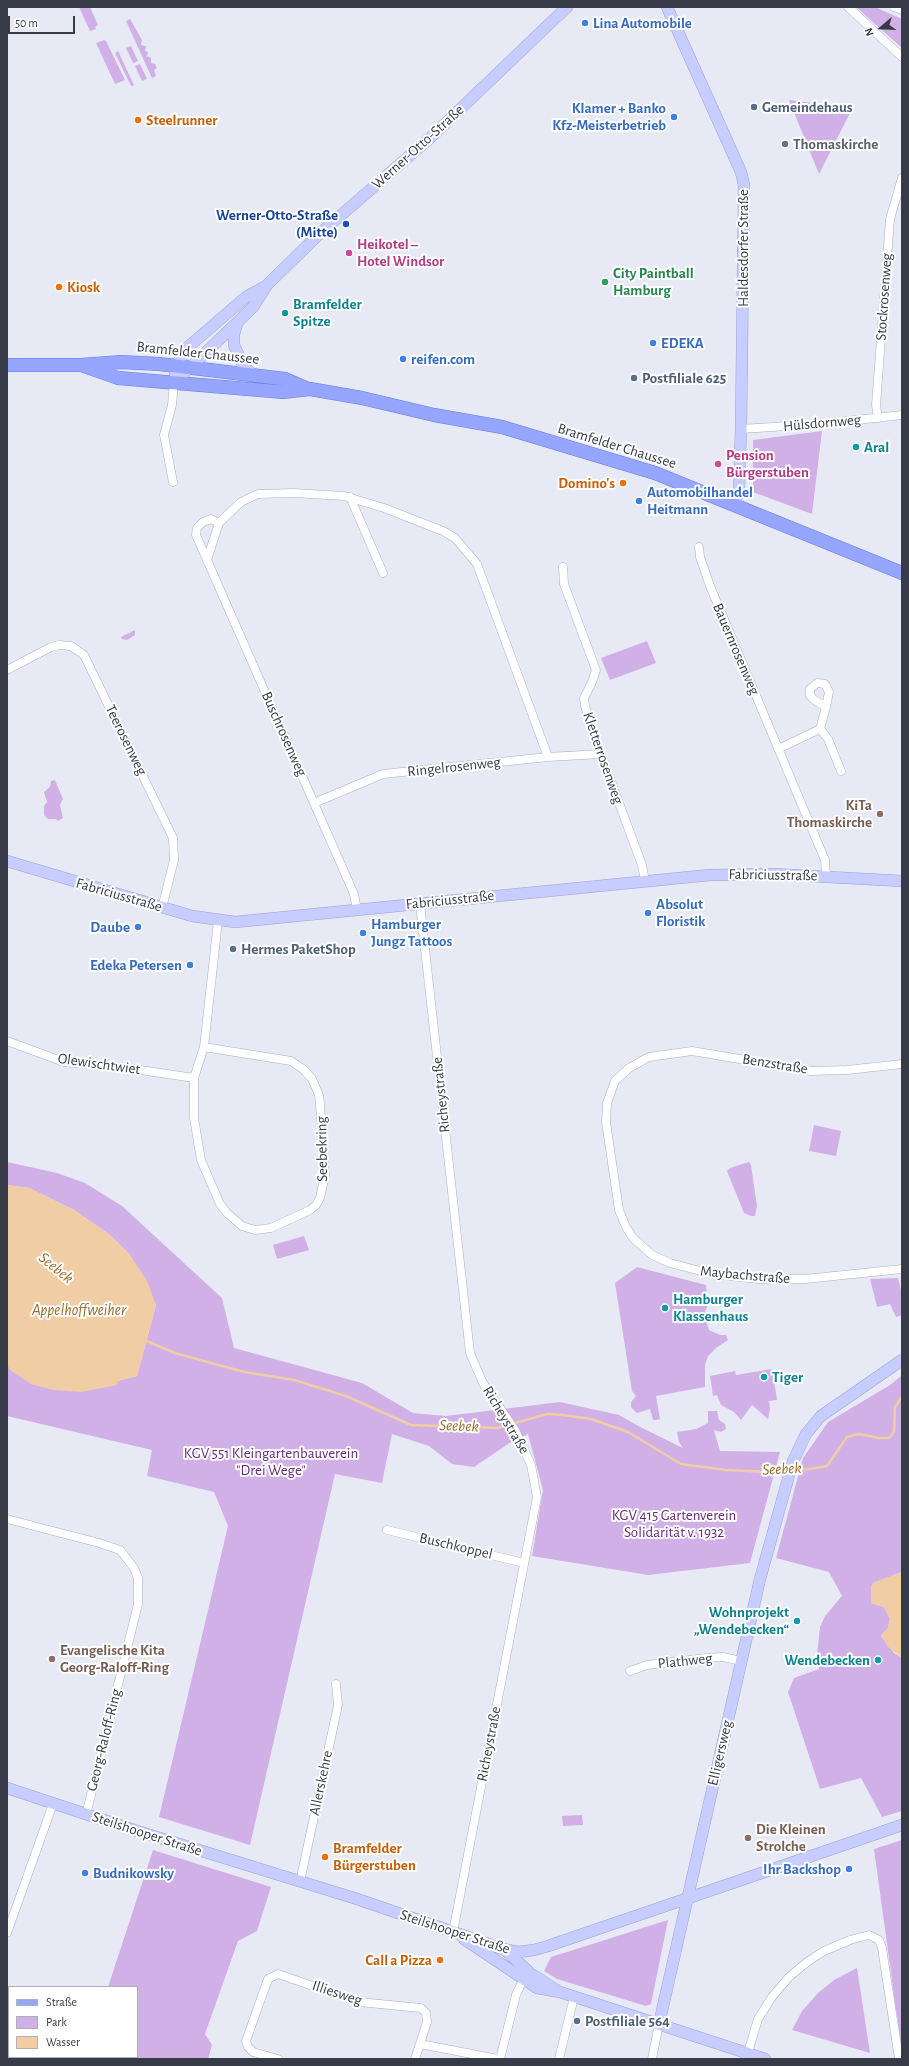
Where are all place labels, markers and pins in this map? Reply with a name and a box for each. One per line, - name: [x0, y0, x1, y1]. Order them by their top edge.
- place label: Lina Automobile: [593, 14, 692, 32]
- marker: Lina Automobile: [580, 18, 590, 28]
- place label: Gemeindehaus: [762, 98, 853, 116]
- place label: Klamer + Banko Kfz-Meisterbetrieb: [552, 99, 666, 134]
- marker: Gemeindehaus: [749, 102, 759, 112]
- place label: Steelrunner: [146, 111, 218, 129]
- marker: Klamer + Banko Kfz-Meisterbetrieb: [669, 112, 679, 122]
- marker: Steelrunner: [133, 115, 143, 125]
- place label: Thomaskirche: [793, 135, 878, 153]
- marker: Thomaskirche: [780, 139, 790, 149]
- place label: Werner-Otto-Straße (Mitte): [216, 206, 338, 241]
- marker: Werner-Otto-Straße (Mitte): [341, 219, 351, 229]
- place label: Heikotel – Hotel Windsor: [357, 235, 444, 270]
- marker: Heikotel – Hotel Windsor: [344, 248, 354, 258]
- place label: City Paintball Hamburg: [613, 264, 694, 299]
- marker: City Paintball Hamburg: [600, 277, 610, 287]
- place label: Kiosk: [67, 278, 100, 296]
- marker: Kiosk: [54, 282, 64, 292]
- place label: Bramfelder Spitze: [293, 295, 362, 330]
- marker: Bramfelder Spitze: [280, 308, 290, 318]
- place label: EDEKA: [661, 334, 704, 352]
- marker: EDEKA: [648, 338, 658, 348]
- place label: reifen.com: [411, 350, 475, 368]
- marker: reifen.com: [398, 354, 408, 364]
- place label: Postfiliale 625: [642, 369, 726, 387]
- marker: Postfiliale 625: [629, 373, 639, 383]
- place label: Aral: [864, 438, 889, 456]
- marker: Aral: [851, 442, 861, 452]
- place label: Pension Bürgerstuben: [726, 446, 809, 481]
- marker: Pension Bürgerstuben: [713, 459, 723, 469]
- place label: Domino's: [558, 474, 615, 492]
- marker: Domino's: [618, 478, 628, 488]
- place label: Automobilhandel Heitmann: [647, 483, 753, 518]
- marker: Automobilhandel Heitmann: [634, 496, 644, 506]
- place label: KiTa Thomaskirche: [787, 796, 872, 831]
- marker: KiTa Thomaskirche: [875, 809, 885, 819]
- place label: Absolut Floristik: [656, 895, 706, 930]
- marker: Absolut Floristik: [643, 908, 653, 918]
- place label: Hamburger Jungz Tattoos: [371, 915, 452, 950]
- place label: Daube: [90, 918, 130, 936]
- marker: Daube: [133, 922, 143, 932]
- marker: Hamburger Jungz Tattoos: [358, 928, 368, 938]
- place label: Hermes PaketShop: [241, 940, 356, 958]
- marker: Hermes PaketShop: [228, 944, 238, 954]
- place label: Edeka Petersen: [90, 956, 182, 974]
- marker: Edeka Petersen: [185, 960, 195, 970]
- place label: Hamburger Klassenhaus: [673, 1290, 748, 1325]
- marker: Hamburger Klassenhaus: [660, 1303, 670, 1313]
- place label: Tiger: [772, 1368, 803, 1386]
- marker: Tiger: [759, 1372, 769, 1382]
- place label: Wohnprojekt „Wendebecken“: [694, 1603, 789, 1638]
- marker: Wohnprojekt „Wendebecken“: [792, 1616, 802, 1626]
- place label: Evangelische Kita Georg-Raloff-Ring: [60, 1641, 169, 1676]
- place label: Wendebecken: [784, 1651, 870, 1669]
- marker: Evangelische Kita Georg-Raloff-Ring: [47, 1654, 57, 1664]
- marker: Wendebecken: [873, 1655, 883, 1665]
- place label: Die Kleinen Strolche: [756, 1820, 826, 1855]
- marker: Die Kleinen Strolche: [743, 1833, 753, 1843]
- place label: Bramfelder Bürgerstuben: [333, 1839, 416, 1874]
- marker: Bramfelder Bürgerstuben: [320, 1852, 330, 1862]
- place label: Ihr Backshop: [763, 1860, 841, 1878]
- place label: Budnikowsky: [93, 1864, 174, 1882]
- marker: Ihr Backshop: [844, 1864, 854, 1874]
- marker: Budnikowsky: [80, 1868, 90, 1878]
- place label: Call a Pizza: [365, 1951, 432, 1969]
- marker: Call a Pizza: [435, 1955, 445, 1965]
- place label: Postfiliale 564: [585, 2012, 670, 2030]
- marker: Postfiliale 564: [572, 2016, 582, 2026]

